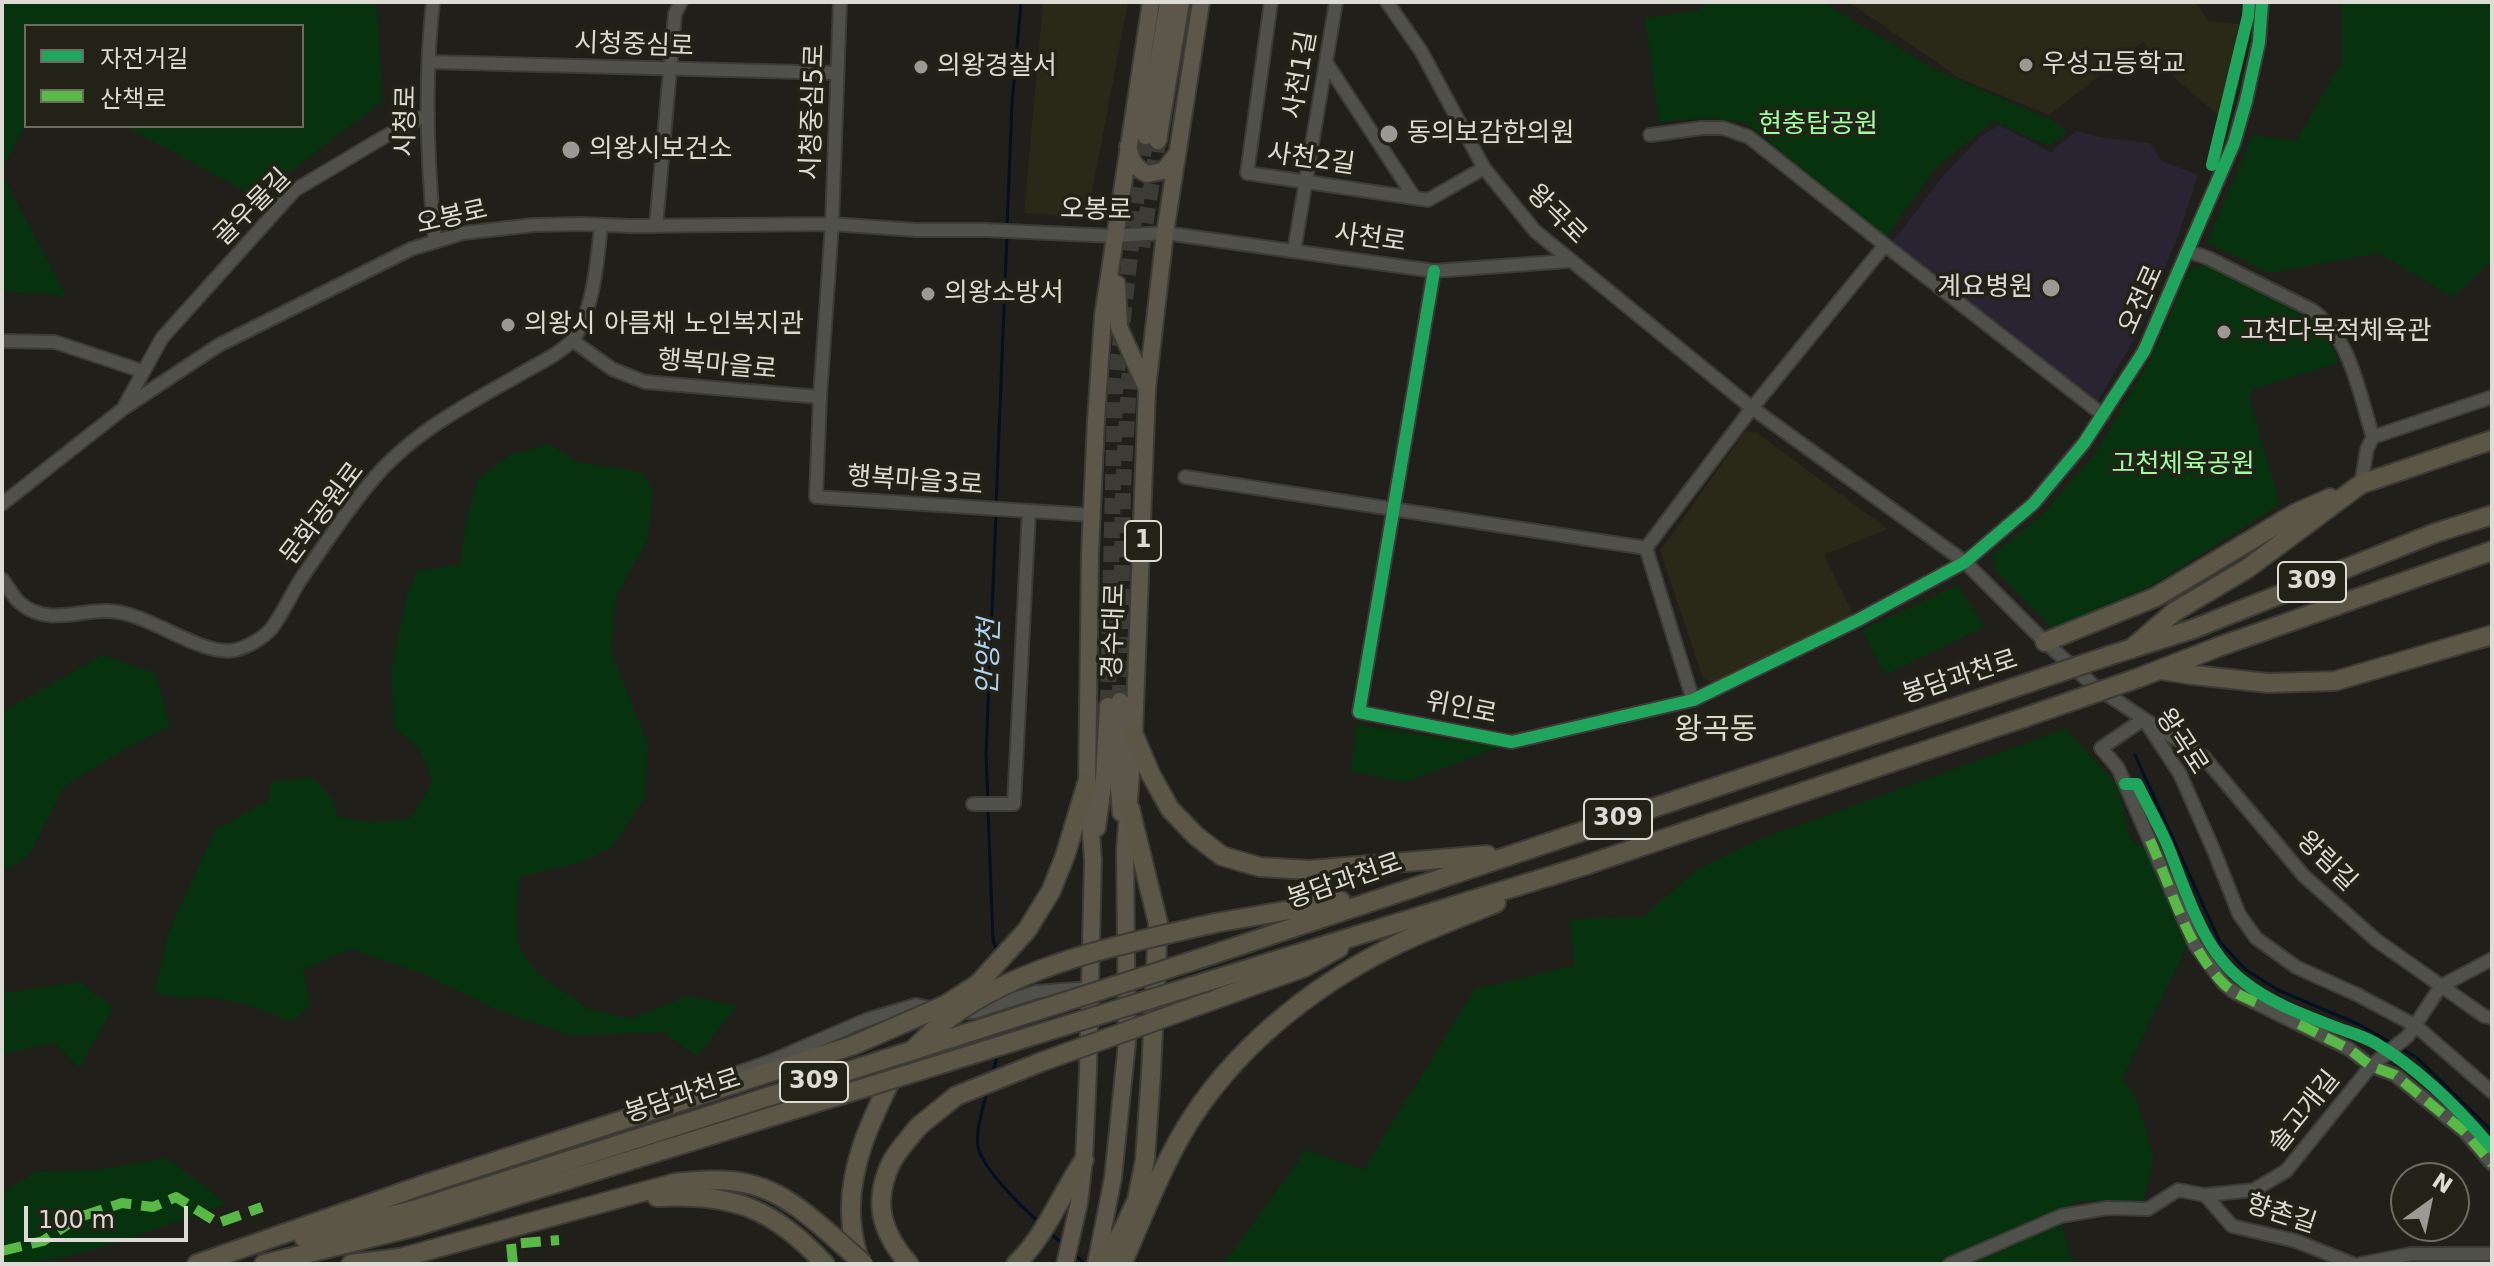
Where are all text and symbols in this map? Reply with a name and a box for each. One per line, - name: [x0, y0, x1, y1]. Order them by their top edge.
- legend: [24, 24, 304, 128]
- street label: 시청중심로: [574, 28, 694, 64]
- street label: 사천1길: [1278, 29, 1324, 121]
- street label: 시청중심5로: [796, 43, 832, 181]
- text: 자전거길: [100, 45, 188, 73]
- place label: 우성고등학교: [2042, 49, 2186, 81]
- place label: 의왕경찰서: [937, 51, 1057, 83]
- marker: 우성고등학교: [2017, 56, 2035, 74]
- marker: 의왕경찰서: [912, 58, 930, 76]
- text: 산책로: [100, 85, 166, 113]
- street label: 시청로: [391, 85, 423, 157]
- park label: 현충탑공원: [1758, 109, 1878, 141]
- place label: 동의보감한의원: [1407, 118, 1574, 150]
- marker: 동의보감한의원: [1378, 123, 1400, 145]
- place label: 의왕시보건소: [589, 134, 733, 166]
- street label: 사천2길: [1265, 138, 1357, 182]
- marker: 의왕시보건소: [560, 139, 582, 161]
- street label: 골우물길: [208, 163, 298, 253]
- street label: 왕곡로: [1520, 179, 1592, 251]
- street label: 오봉로: [414, 195, 490, 241]
- street label: 오봉로: [1060, 195, 1132, 227]
- street label: 사천로: [1332, 219, 1408, 259]
- street label: 오전로: [2113, 261, 2171, 339]
- place label: 계요병원: [1937, 272, 2033, 304]
- marker: 계요병원: [2040, 277, 2062, 299]
- place label: 의왕소방서: [944, 278, 1064, 310]
- marker: 의왕소방서: [919, 285, 937, 303]
- place label: 의왕시 아름채 노인복지관: [524, 309, 804, 341]
- marker: 의왕시 아름채 노인복지관: [499, 316, 517, 334]
- place label: 고천다목적체육관: [2240, 316, 2431, 348]
- marker: 고천다목적체육관: [2215, 323, 2233, 341]
- street label: 행복마을로: [656, 345, 778, 387]
- park label: 고천체육공원: [2111, 449, 2255, 481]
- street label: 문화공원로: [275, 457, 371, 571]
- street label: 행복마을3로: [846, 462, 984, 502]
- road number: 1: [1125, 521, 1161, 561]
- road number: 309: [2278, 562, 2346, 602]
- street label: 경수대로: [1098, 583, 1132, 679]
- water label: 안양천: [972, 618, 1008, 696]
- street label: 봉담과천로: [1898, 645, 2022, 711]
- street label: 위인로: [1423, 687, 1499, 731]
- street label: 왕곡로: [2148, 703, 2214, 781]
- district label: 왕곡동: [1675, 713, 1757, 749]
- road number: 309: [1584, 799, 1652, 839]
- street label: 왕림길: [2290, 826, 2362, 898]
- street label: 봉담과천로: [1283, 848, 1407, 916]
- road number: 309: [780, 1062, 848, 1102]
- street label: 봉담과천로: [621, 1064, 745, 1130]
- street label: 솔고개길: [2263, 1065, 2347, 1159]
- north arrow: [2390, 1162, 2470, 1242]
- text: N: [2428, 1168, 2457, 1199]
- street label: 향촌길: [2242, 1189, 2320, 1241]
- scale bar: [28, 1190, 192, 1240]
- text: 100 m: [38, 1206, 115, 1234]

